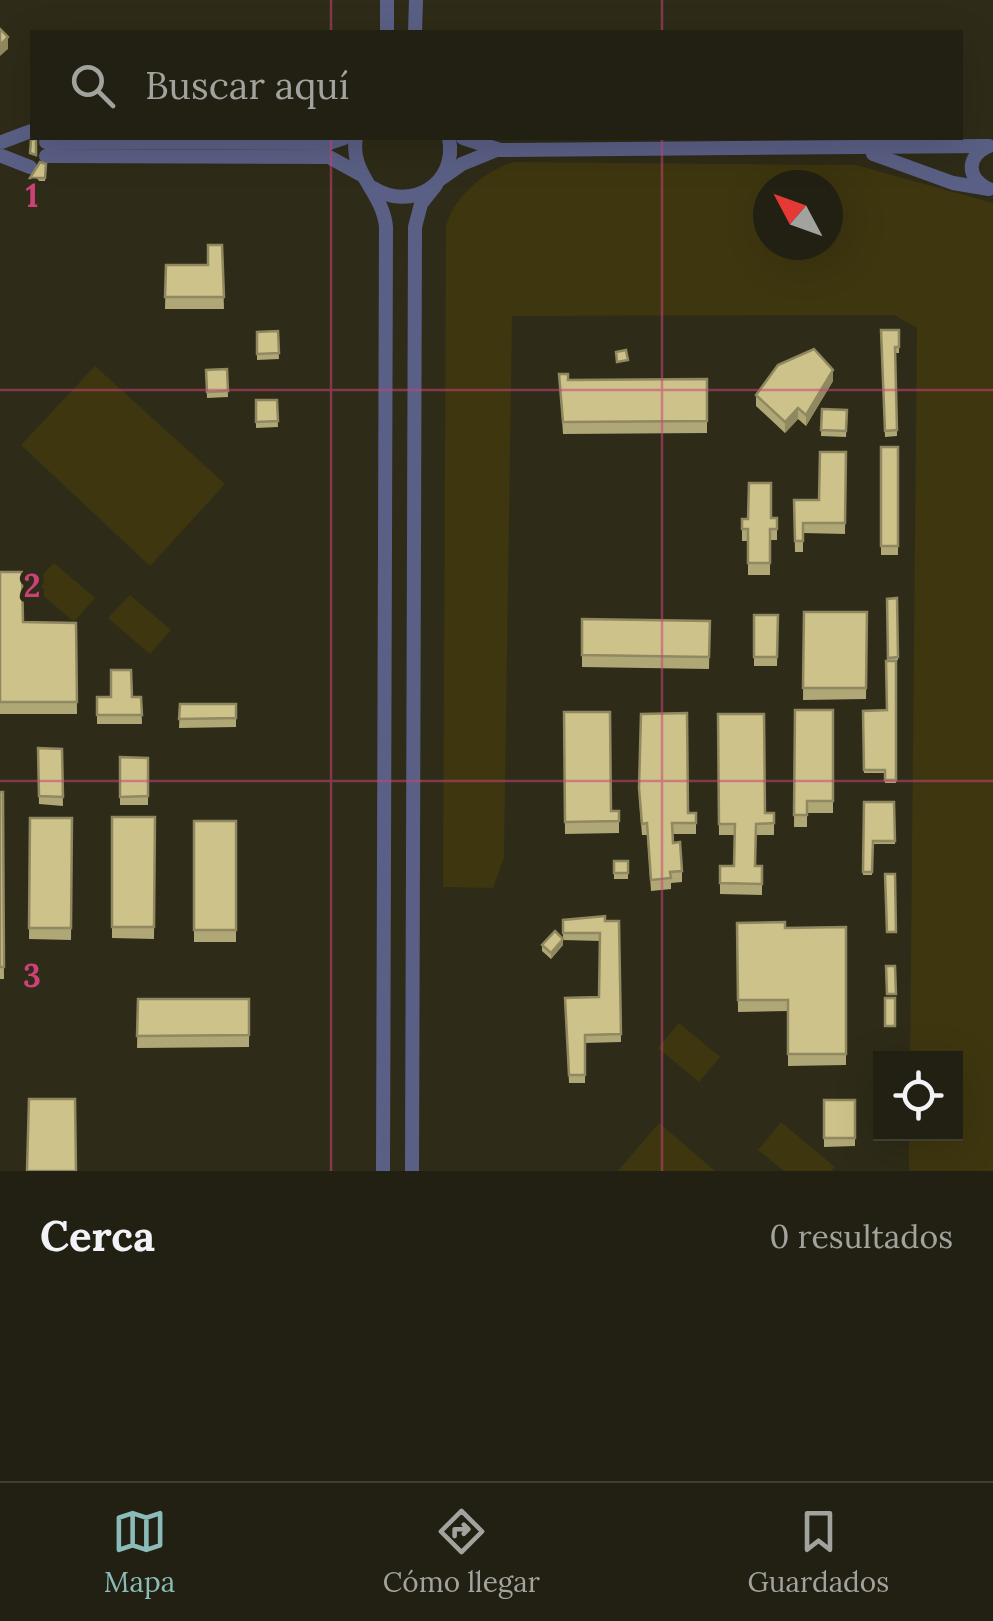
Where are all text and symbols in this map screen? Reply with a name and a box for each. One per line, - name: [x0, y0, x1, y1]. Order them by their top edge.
- search box: [30, 30, 963, 140]
- icon: search: [65, 58, 120, 113]
- text: Buscar aquí: [145, 61, 349, 109]
- north arrow: [753, 170, 843, 260]
- text: 1: [26, 175, 39, 216]
- text: 2: [23, 565, 41, 606]
- text: 3: [23, 955, 41, 996]
- map controls: [873, 1051, 963, 1141]
- button: locate: [873, 1051, 963, 1141]
- text: Cerca: [40, 1209, 155, 1263]
- text: 0 resultados: [770, 1216, 953, 1257]
- tab: Mapa: [104, 1504, 175, 1600]
- tab: Cómo llegar: [383, 1504, 540, 1600]
- tab: Guardados: [748, 1504, 889, 1600]

